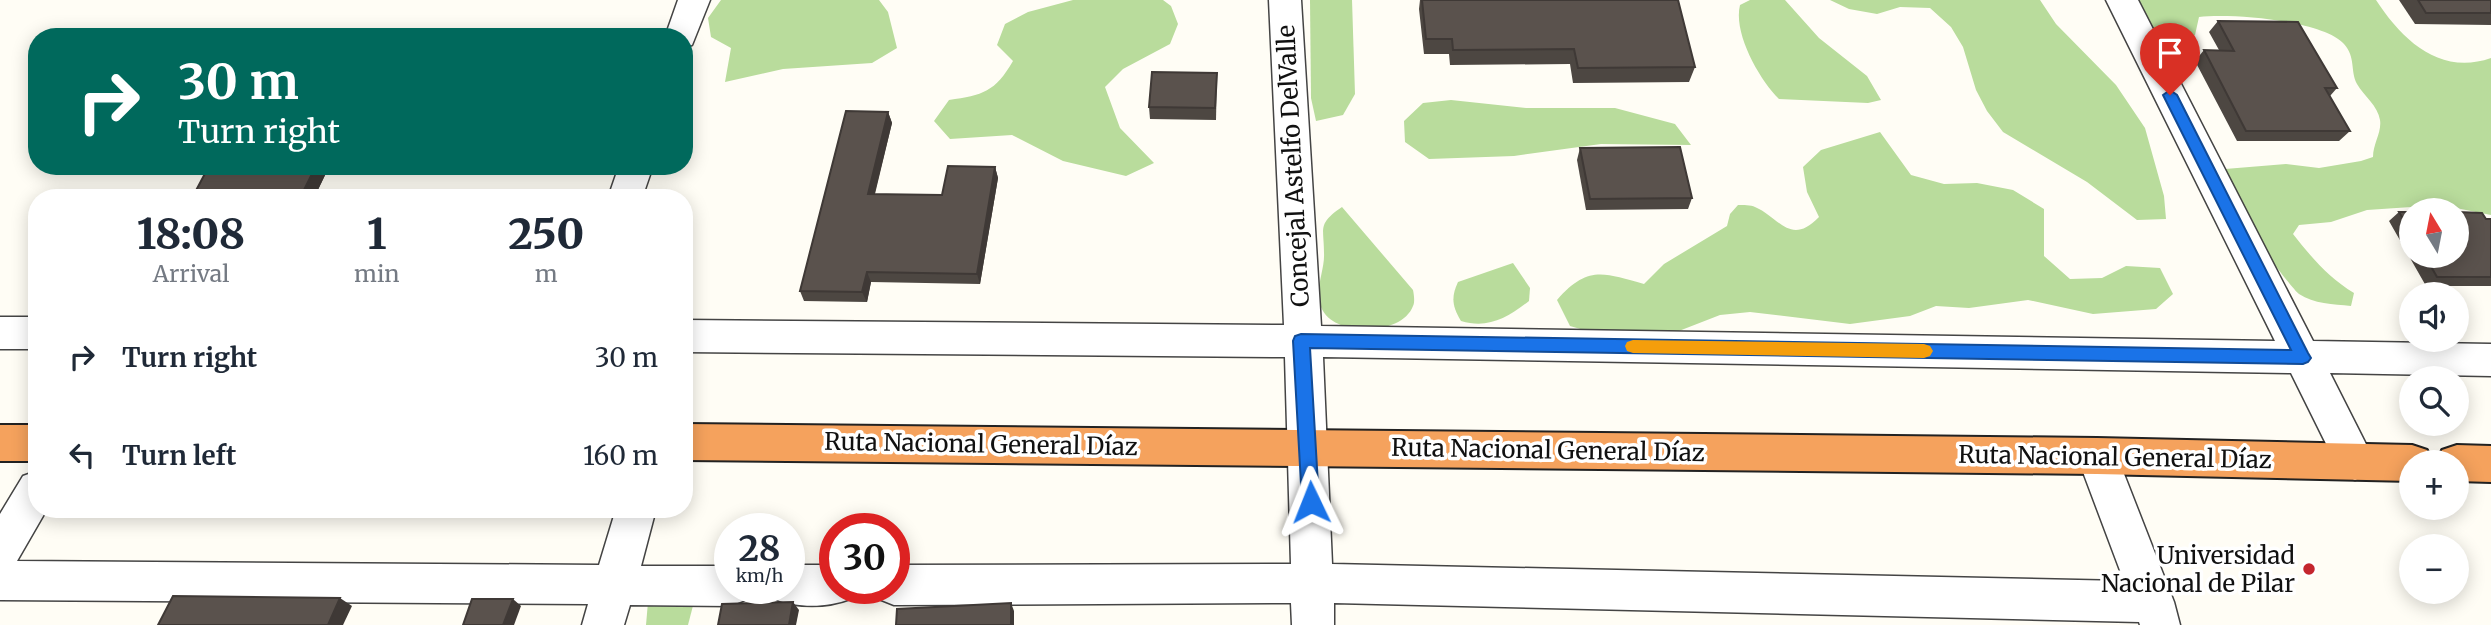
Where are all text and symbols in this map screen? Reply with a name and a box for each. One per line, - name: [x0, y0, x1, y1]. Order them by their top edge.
- pin: [2140, 23, 2200, 95]
- street label: Concejal Astelfo DelValle: [1270, 24, 1316, 308]
- icon: arrive: [2151, 34, 2189, 72]
- text: 30 m: [178, 51, 299, 112]
- icon: right: [63, 56, 154, 147]
- text: Turn right: [178, 112, 340, 152]
- north arrow: [2399, 198, 2469, 268]
- map controls: [2399, 198, 2469, 604]
- text: 18:08: [137, 208, 245, 260]
- text: 1: [367, 208, 387, 260]
- text: 250: [508, 208, 584, 260]
- text: Arrival: [153, 259, 229, 288]
- text: min: [354, 259, 400, 288]
- text: m: [535, 259, 558, 288]
- button: sound: [2399, 282, 2469, 352]
- icon: right: [63, 338, 101, 376]
- text: Turn right: [122, 341, 257, 374]
- text: 30 m: [595, 341, 658, 374]
- button: search: [2399, 366, 2469, 436]
- street label: Ruta Nacional General Díaz: [824, 426, 1138, 462]
- street label: Ruta Nacional General Díaz: [1391, 432, 1705, 468]
- icon: left: [63, 436, 101, 474]
- text: Turn left: [122, 439, 236, 472]
- text: 160 m: [583, 439, 658, 472]
- street label: Ruta Nacional General Díaz: [1958, 439, 2272, 475]
- button: +: [2399, 450, 2469, 520]
- position arrow: [1274, 465, 1348, 539]
- speed limit sign: 30: [819, 513, 910, 604]
- text: 28: [738, 527, 781, 571]
- button: −: [2399, 534, 2469, 604]
- place label: Universidad Nacional de Pilar: [2101, 540, 2295, 599]
- marker: Universidad Nacional de Pilar: [2301, 561, 2317, 577]
- text: km/h: [736, 564, 783, 587]

